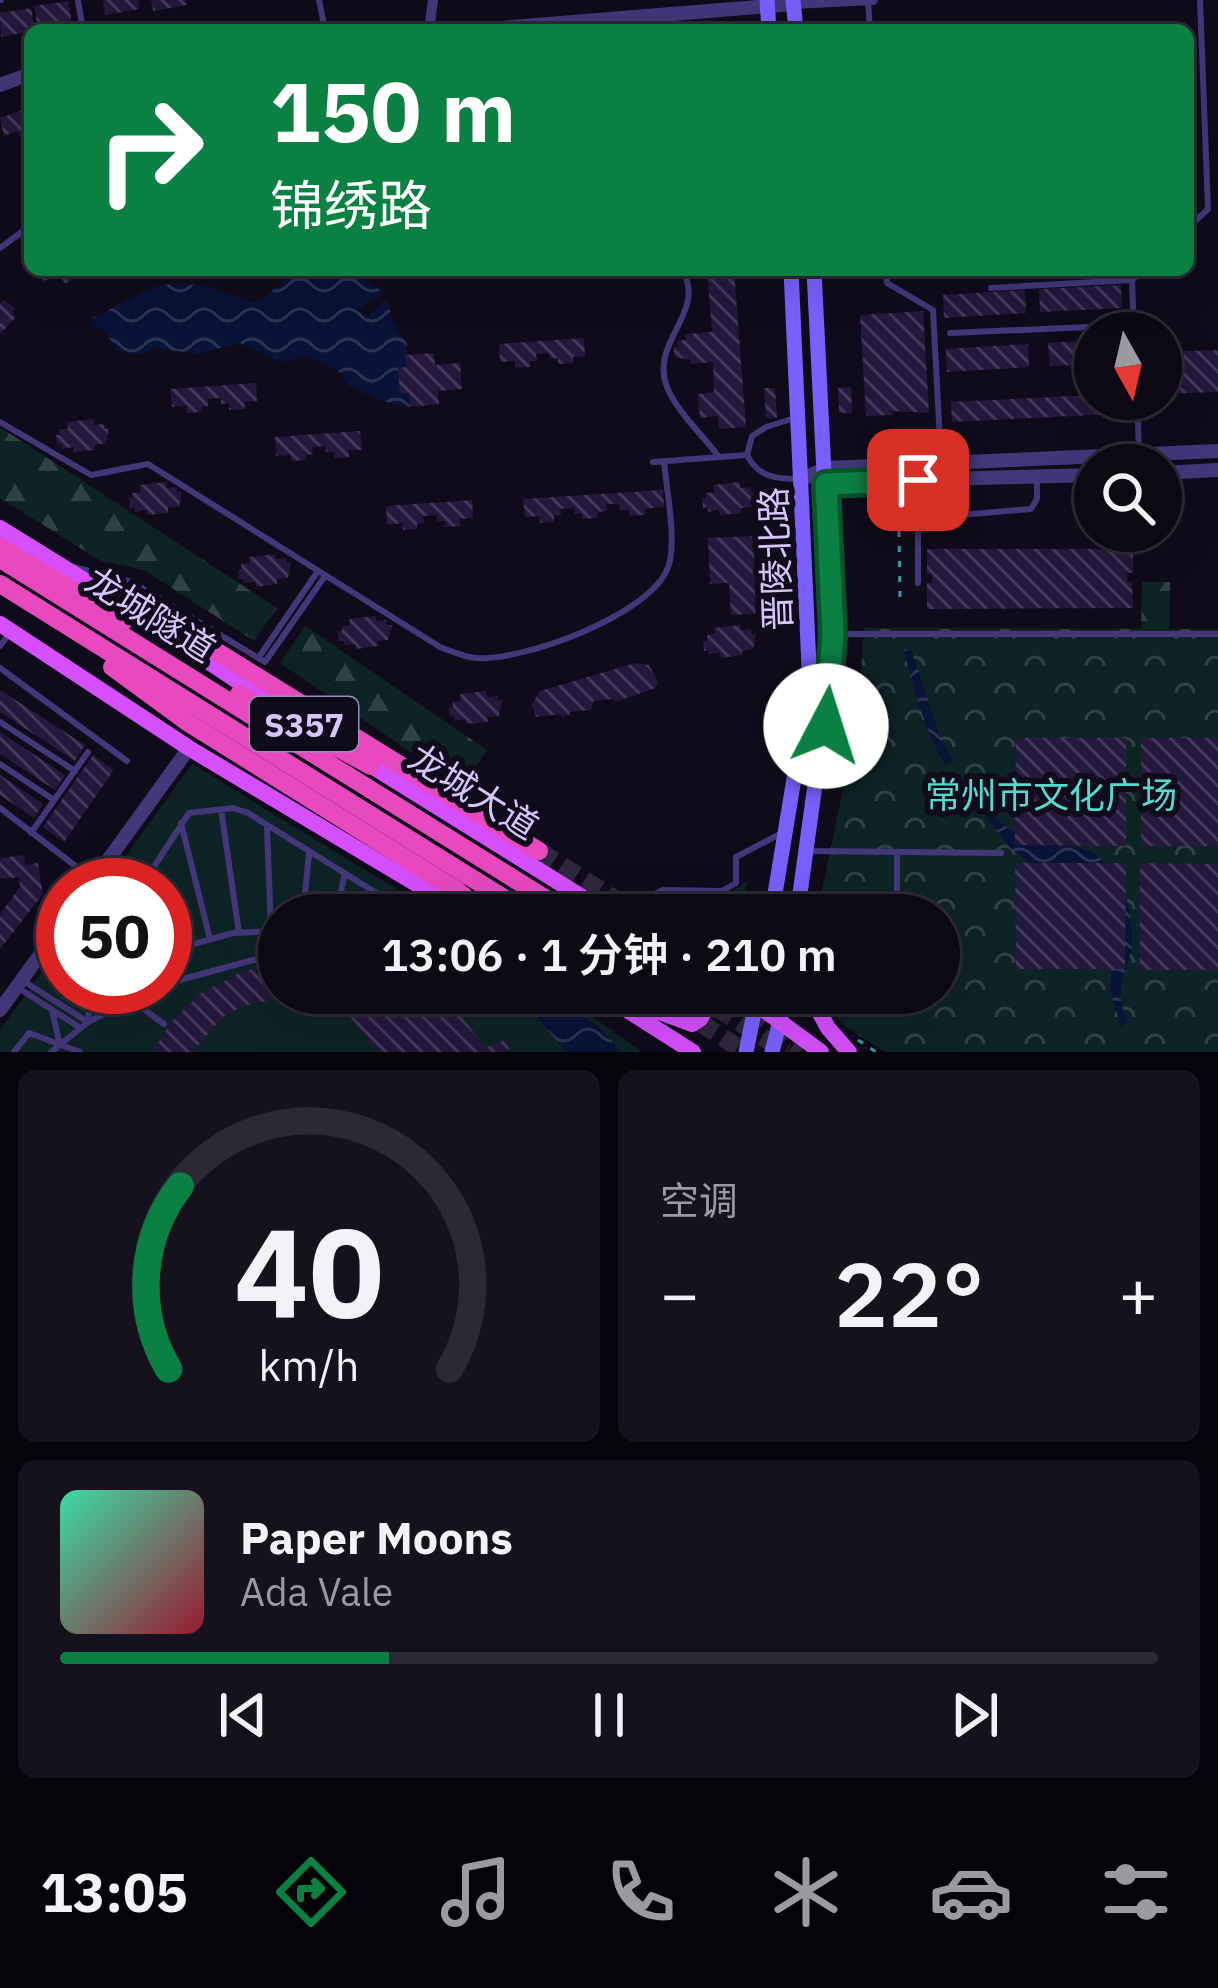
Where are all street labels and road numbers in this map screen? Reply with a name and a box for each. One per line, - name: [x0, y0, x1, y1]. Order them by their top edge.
- street label: 晋陵北路: [749, 486, 801, 632]
- street label: 龙城隧道: [77, 556, 225, 672]
- road number: S357: [250, 697, 358, 751]
- street label: 龙城大道: [400, 733, 548, 849]

